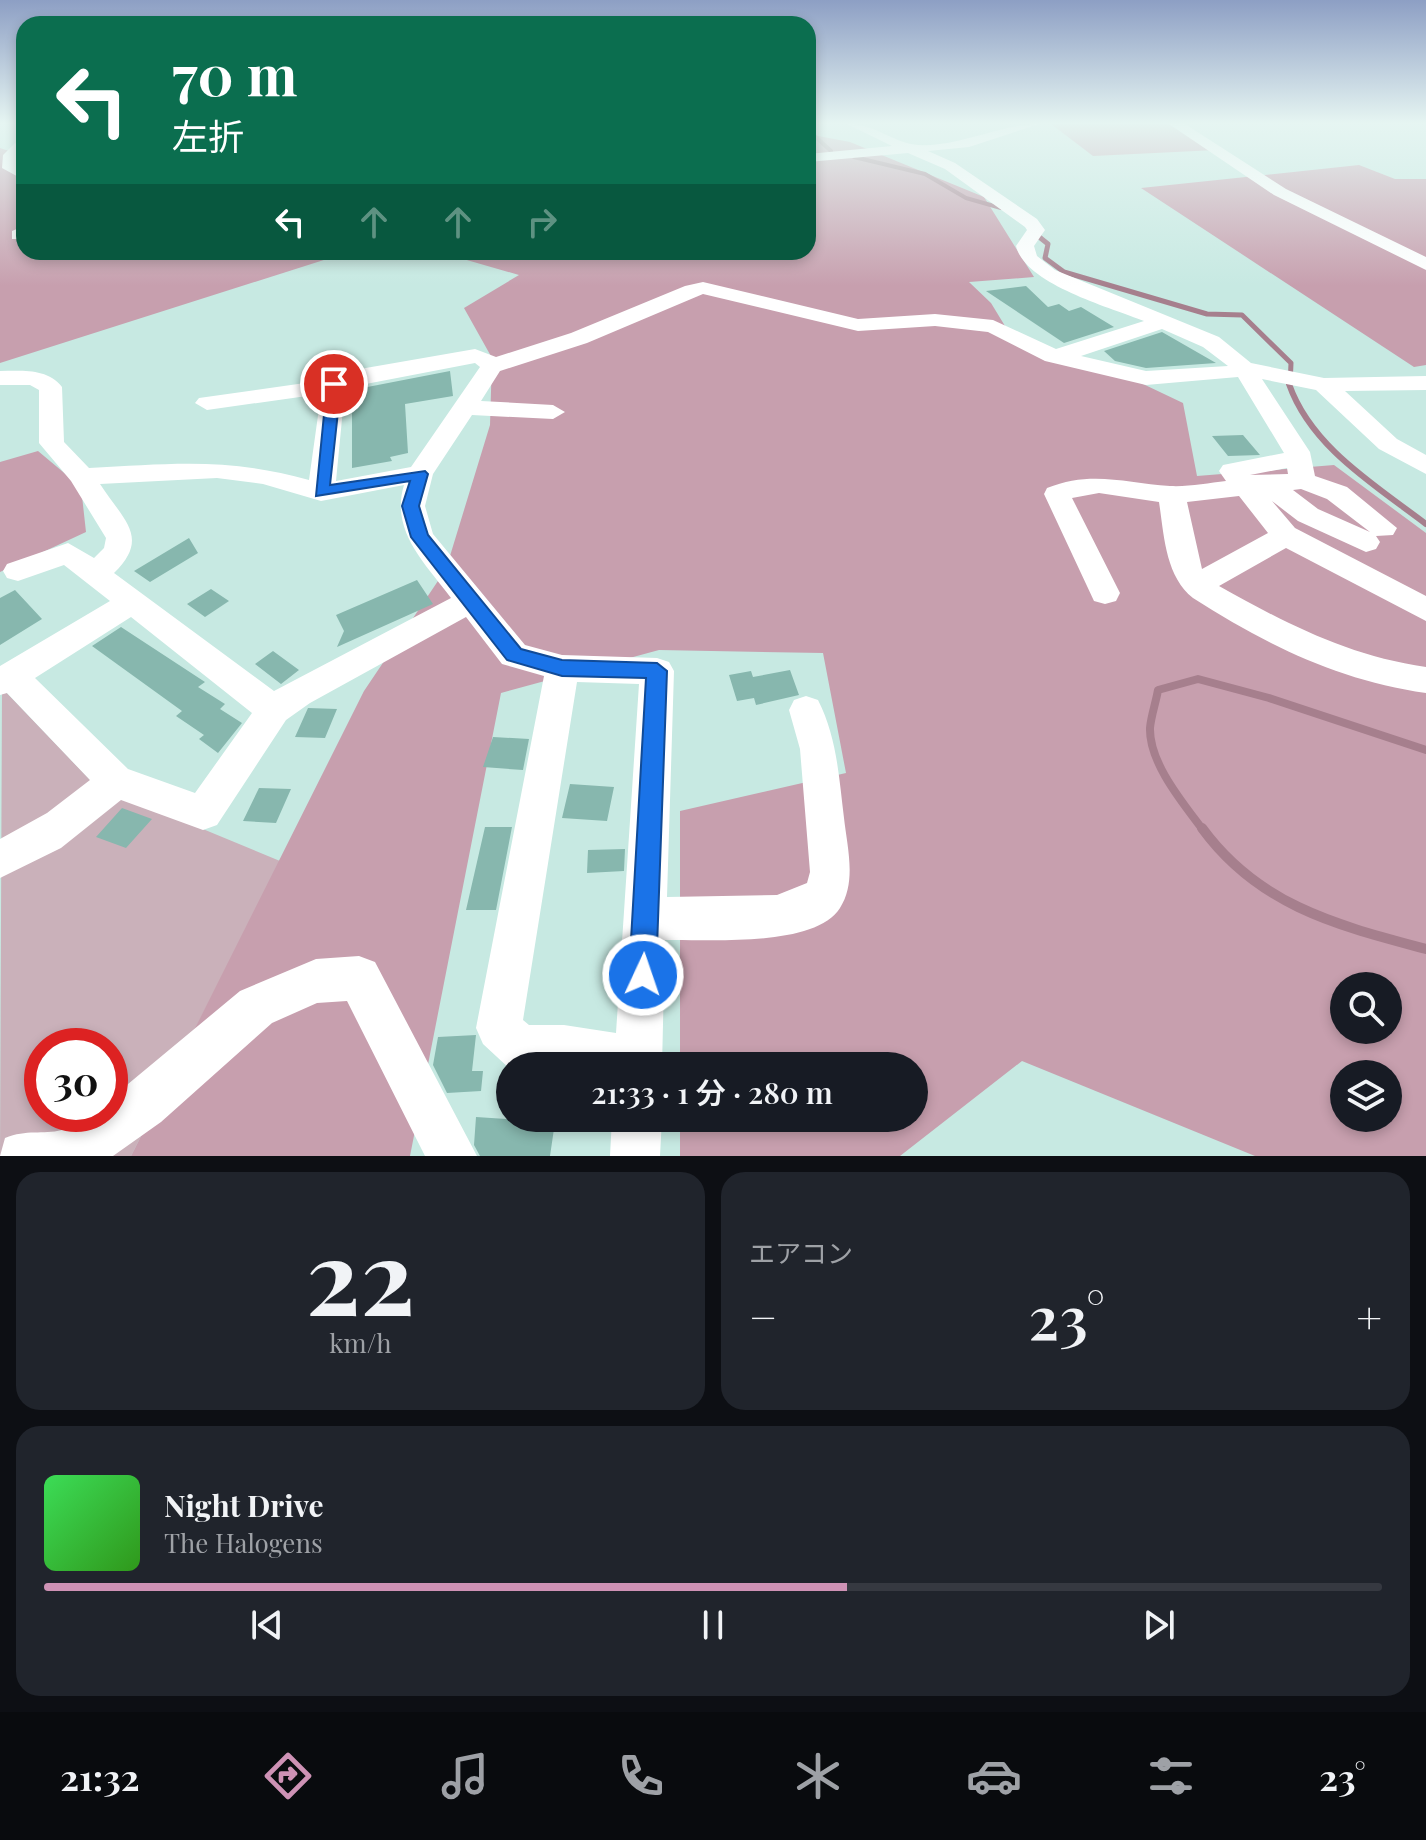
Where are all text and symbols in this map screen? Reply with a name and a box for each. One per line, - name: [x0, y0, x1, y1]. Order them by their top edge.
- text: 70 m: [172, 36, 297, 111]
- icon: left: [40, 48, 144, 152]
- text: 左折: [172, 111, 244, 159]
- icon: left: [268, 200, 312, 244]
- icon: ahead: [352, 200, 396, 244]
- icon: ahead: [436, 200, 480, 244]
- icon: right: [520, 200, 564, 244]
- pin: [300, 350, 368, 418]
- icon: arrive: [312, 362, 356, 406]
- position arrow: [601, 933, 685, 1017]
- map controls: [1330, 972, 1402, 1132]
- button: search: [1330, 972, 1402, 1044]
- speed limit sign: 30: [24, 1028, 128, 1132]
- button: layers: [1330, 1060, 1402, 1132]
- text: 21:33 · 1 分 · 280 m: [591, 1072, 833, 1112]
- text: 22: [306, 1203, 415, 1342]
- text: エアコン: [749, 1235, 853, 1270]
- text: 23°: [1029, 1275, 1105, 1355]
- text: −: [749, 1286, 777, 1345]
- text: +: [1356, 1286, 1382, 1345]
- text: km/h: [329, 1325, 392, 1360]
- text: Night Drive: [164, 1485, 324, 1525]
- text: The Halogens: [164, 1525, 323, 1560]
- icon: previous: [245, 1603, 289, 1647]
- icon: pause: [691, 1603, 735, 1647]
- icon: next: [1137, 1603, 1181, 1647]
- icon: directions: [260, 1748, 316, 1804]
- icon: music: [437, 1748, 493, 1804]
- icon: phone: [613, 1748, 669, 1804]
- icon: climate: [790, 1748, 846, 1804]
- icon: car: [966, 1748, 1022, 1804]
- icon: filters: [1143, 1748, 1199, 1804]
- text: 21:32: [60, 1752, 140, 1800]
- text: 23°: [1319, 1752, 1366, 1800]

